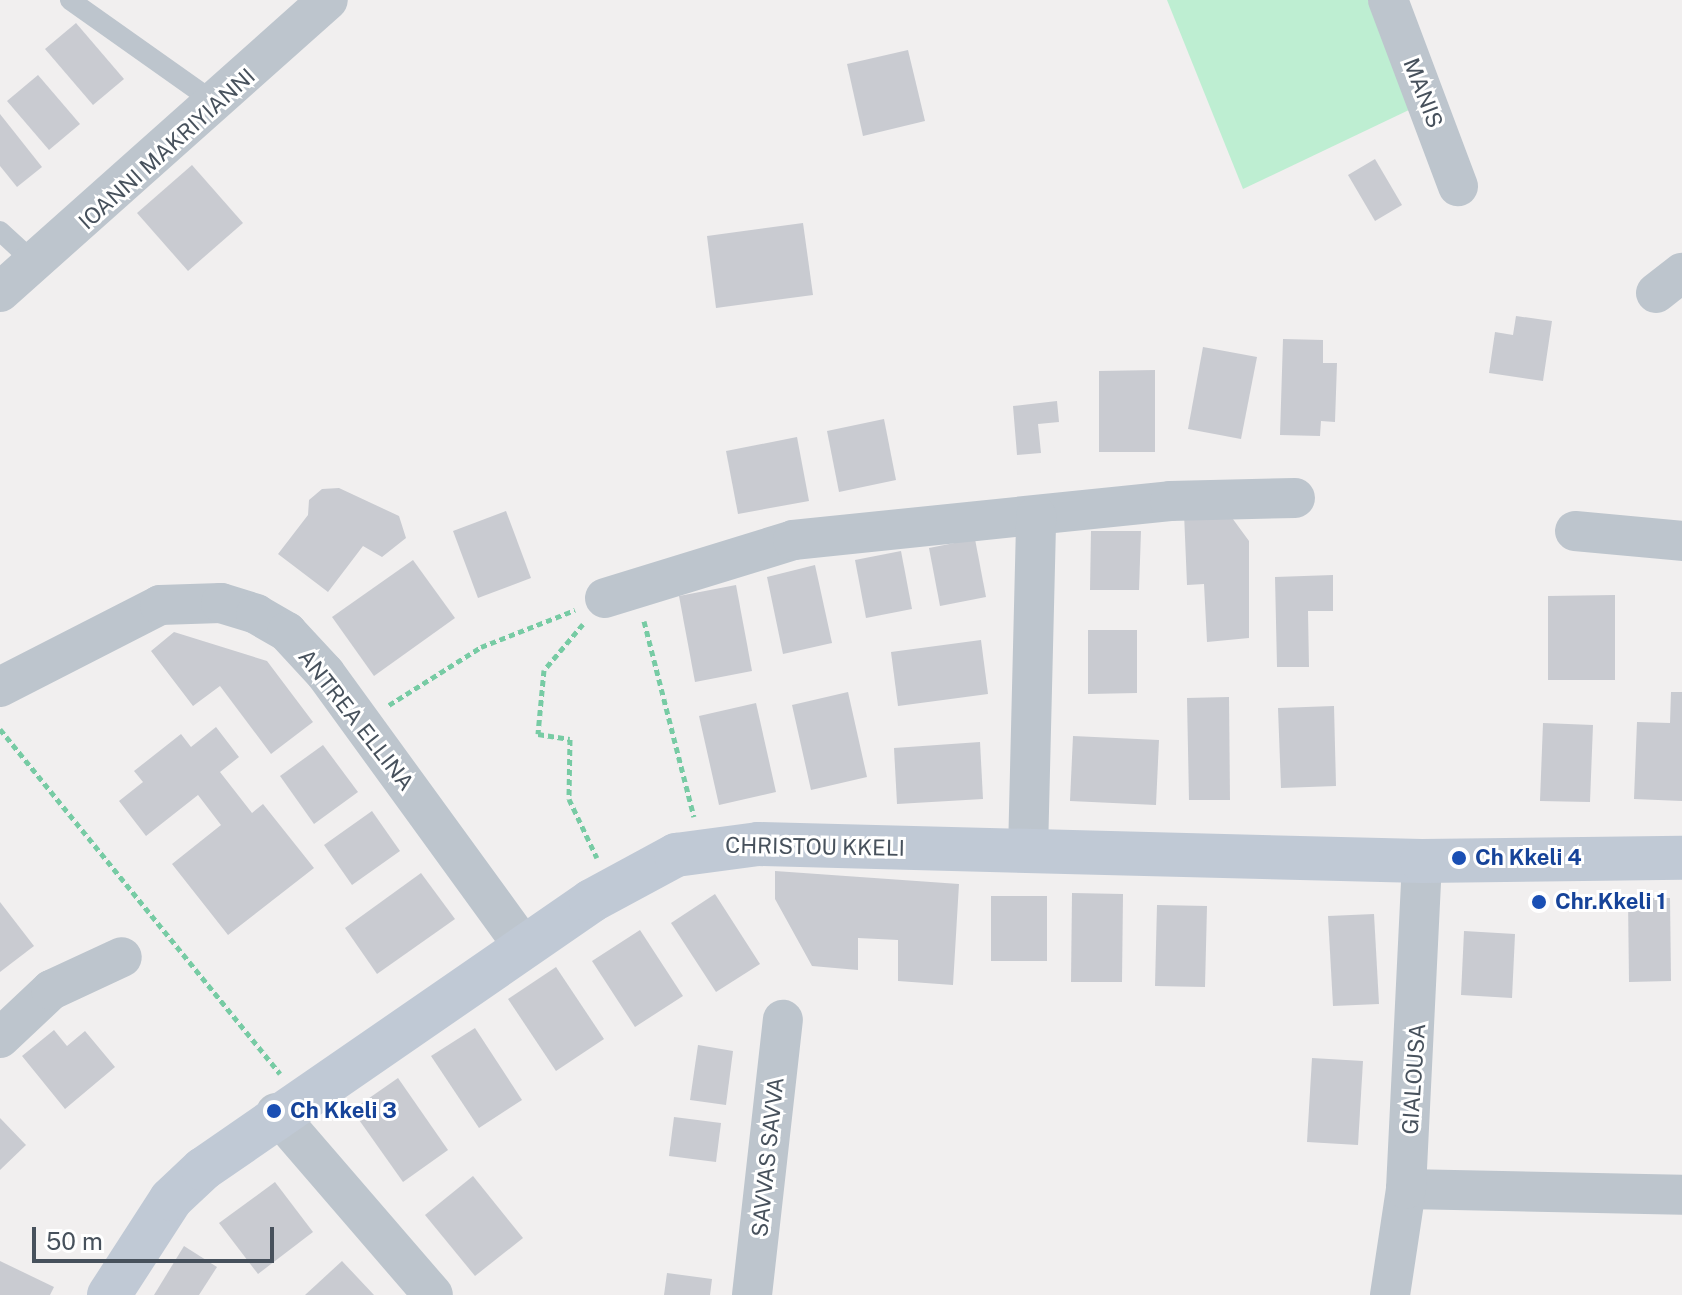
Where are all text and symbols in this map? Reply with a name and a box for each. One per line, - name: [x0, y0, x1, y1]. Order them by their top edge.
- street label: MANIS: [1398, 54, 1448, 132]
- street label: IOANNI MAKRIYIANNI: [74, 63, 260, 235]
- street label: ANTREA ELLINA: [293, 644, 419, 796]
- street label: CHRISTOU KKELI: [725, 832, 905, 862]
- place label: Ch Kkeli 4: [1475, 845, 1582, 871]
- marker: Ch Kkeli 4: [1450, 849, 1468, 867]
- place label: Chr.Kkeli 1: [1555, 889, 1666, 915]
- marker: Chr.Kkeli 1: [1530, 893, 1548, 911]
- street label: GIALOUSA: [1397, 1022, 1431, 1136]
- street label: SAVVAS SAVVA: [746, 1076, 790, 1238]
- place label: Ch Kkeli 3: [290, 1098, 397, 1124]
- marker: Ch Kkeli 3: [265, 1102, 283, 1120]
- scale bar: [36, 1211, 278, 1261]
- text: 50 m: [46, 1227, 103, 1255]

